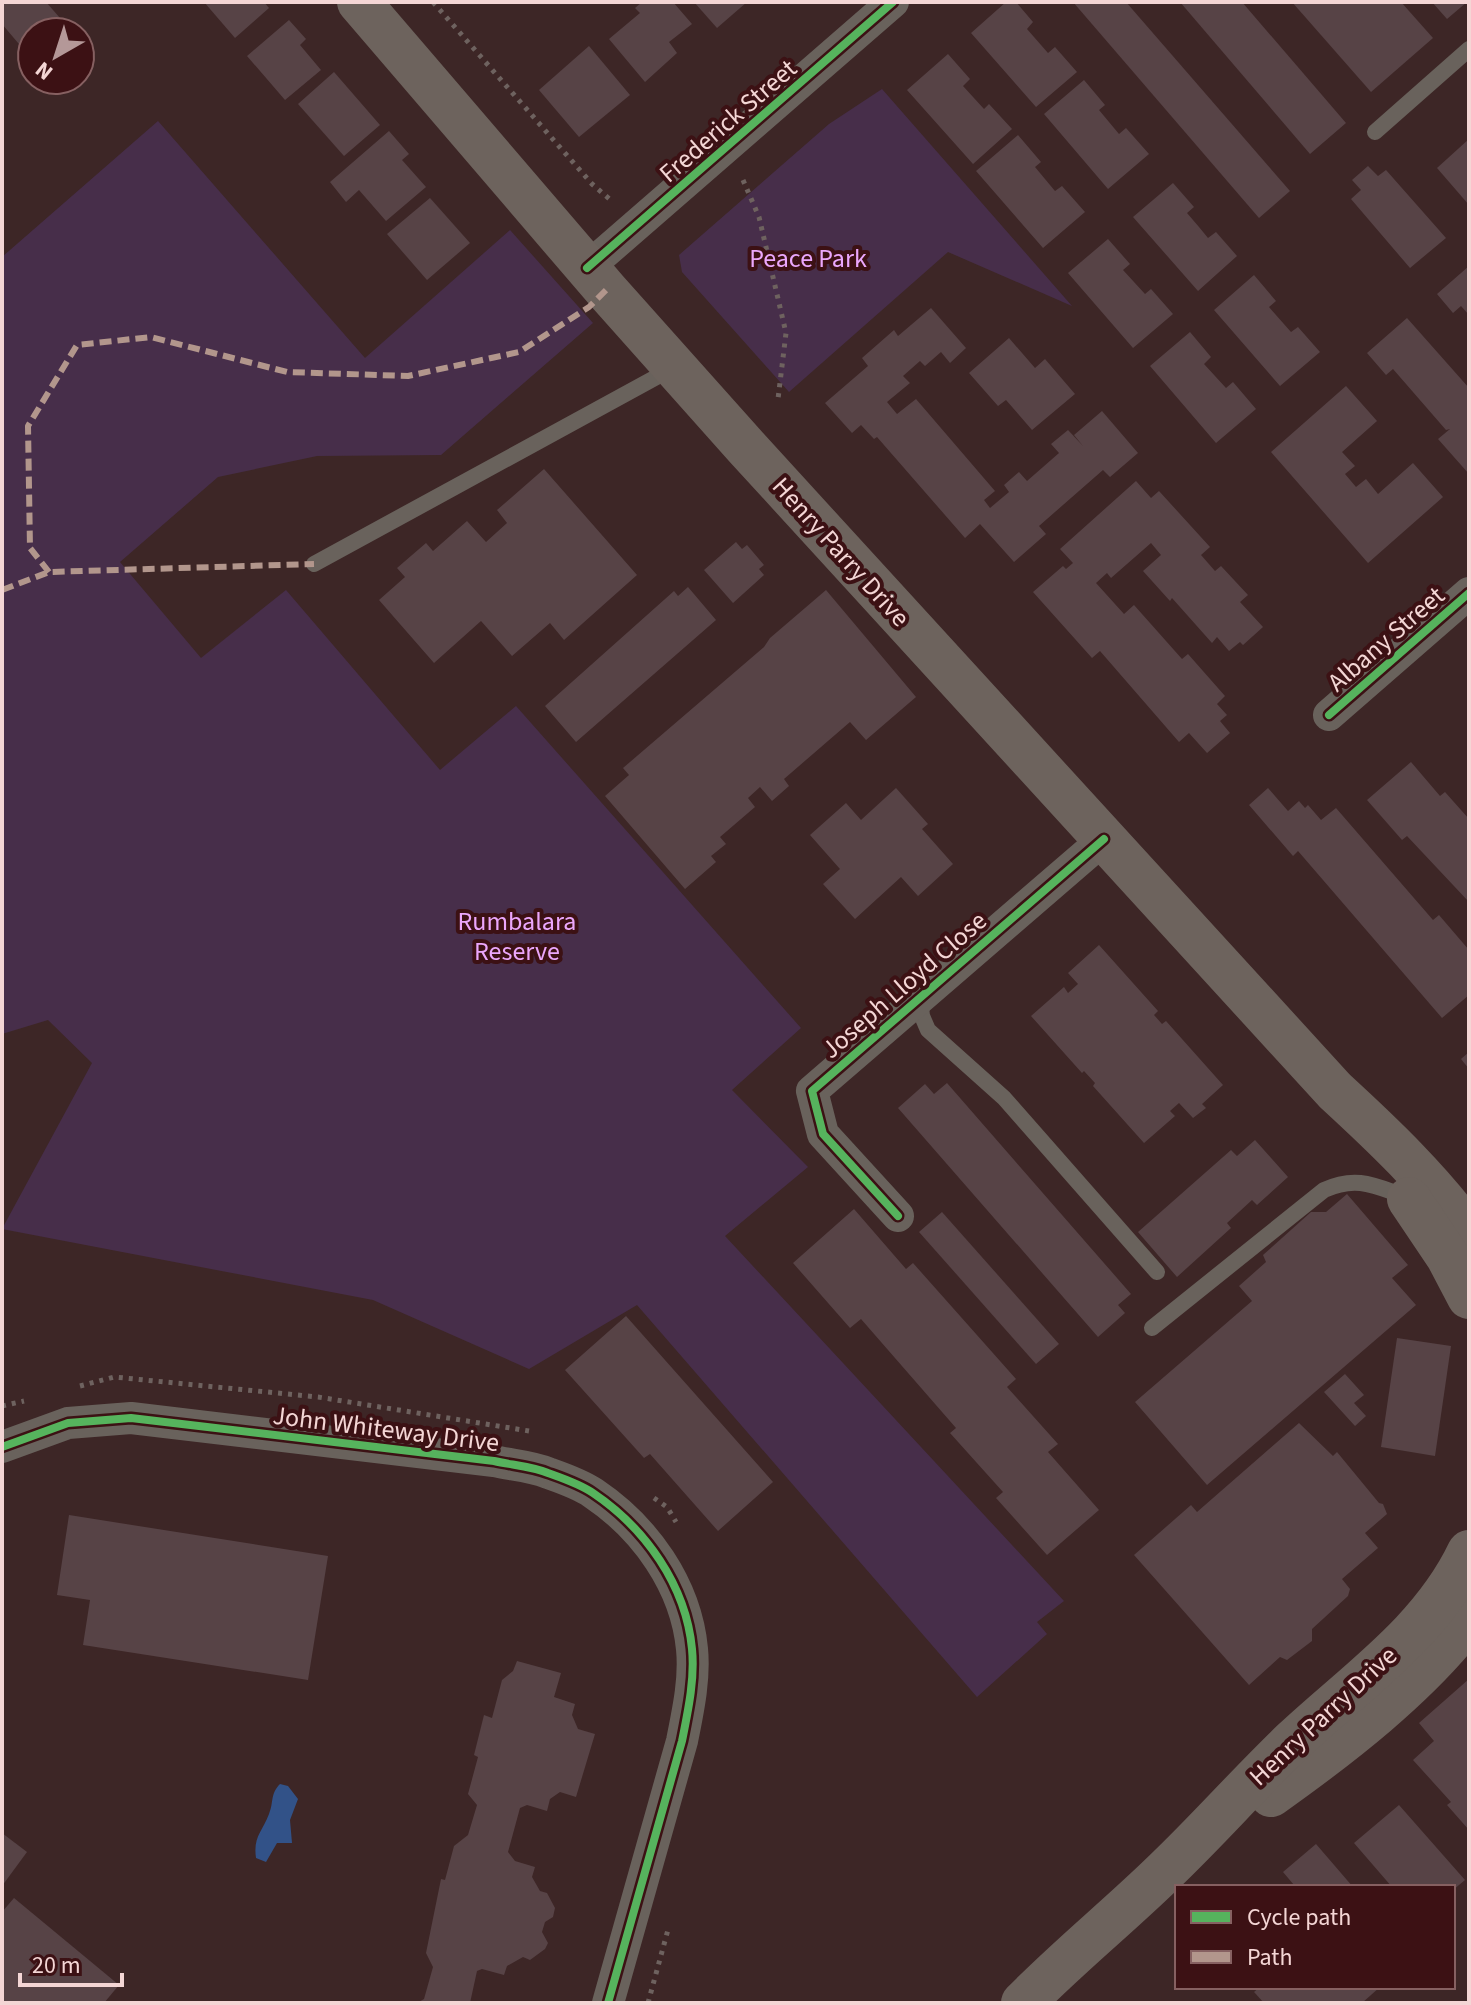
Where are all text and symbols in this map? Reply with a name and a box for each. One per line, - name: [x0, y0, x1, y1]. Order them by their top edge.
- north arrow: [16, 16, 96, 96]
- street label: Frederick Street: [651, 51, 805, 191]
- text: N: [28, 54, 60, 88]
- park label: Peace Park: [749, 240, 867, 277]
- street label: Henry Parry Drive: [764, 469, 918, 635]
- street label: Albany Street: [1319, 577, 1453, 700]
- park label: Rumbalara Reserve: [458, 903, 576, 970]
- street label: Joseph Lloyd Close: [813, 903, 995, 1067]
- street label: John Whiteway Drive: [271, 1397, 501, 1461]
- street label: Henry Parry Drive: [1241, 1638, 1405, 1794]
- legend: [1175, 1885, 1455, 1989]
- text: Cycle path: [1247, 1900, 1351, 1935]
- scale bar: [20, 1937, 122, 1987]
- text: Path: [1247, 1940, 1293, 1975]
- text: 20 m: [32, 1948, 81, 1983]

